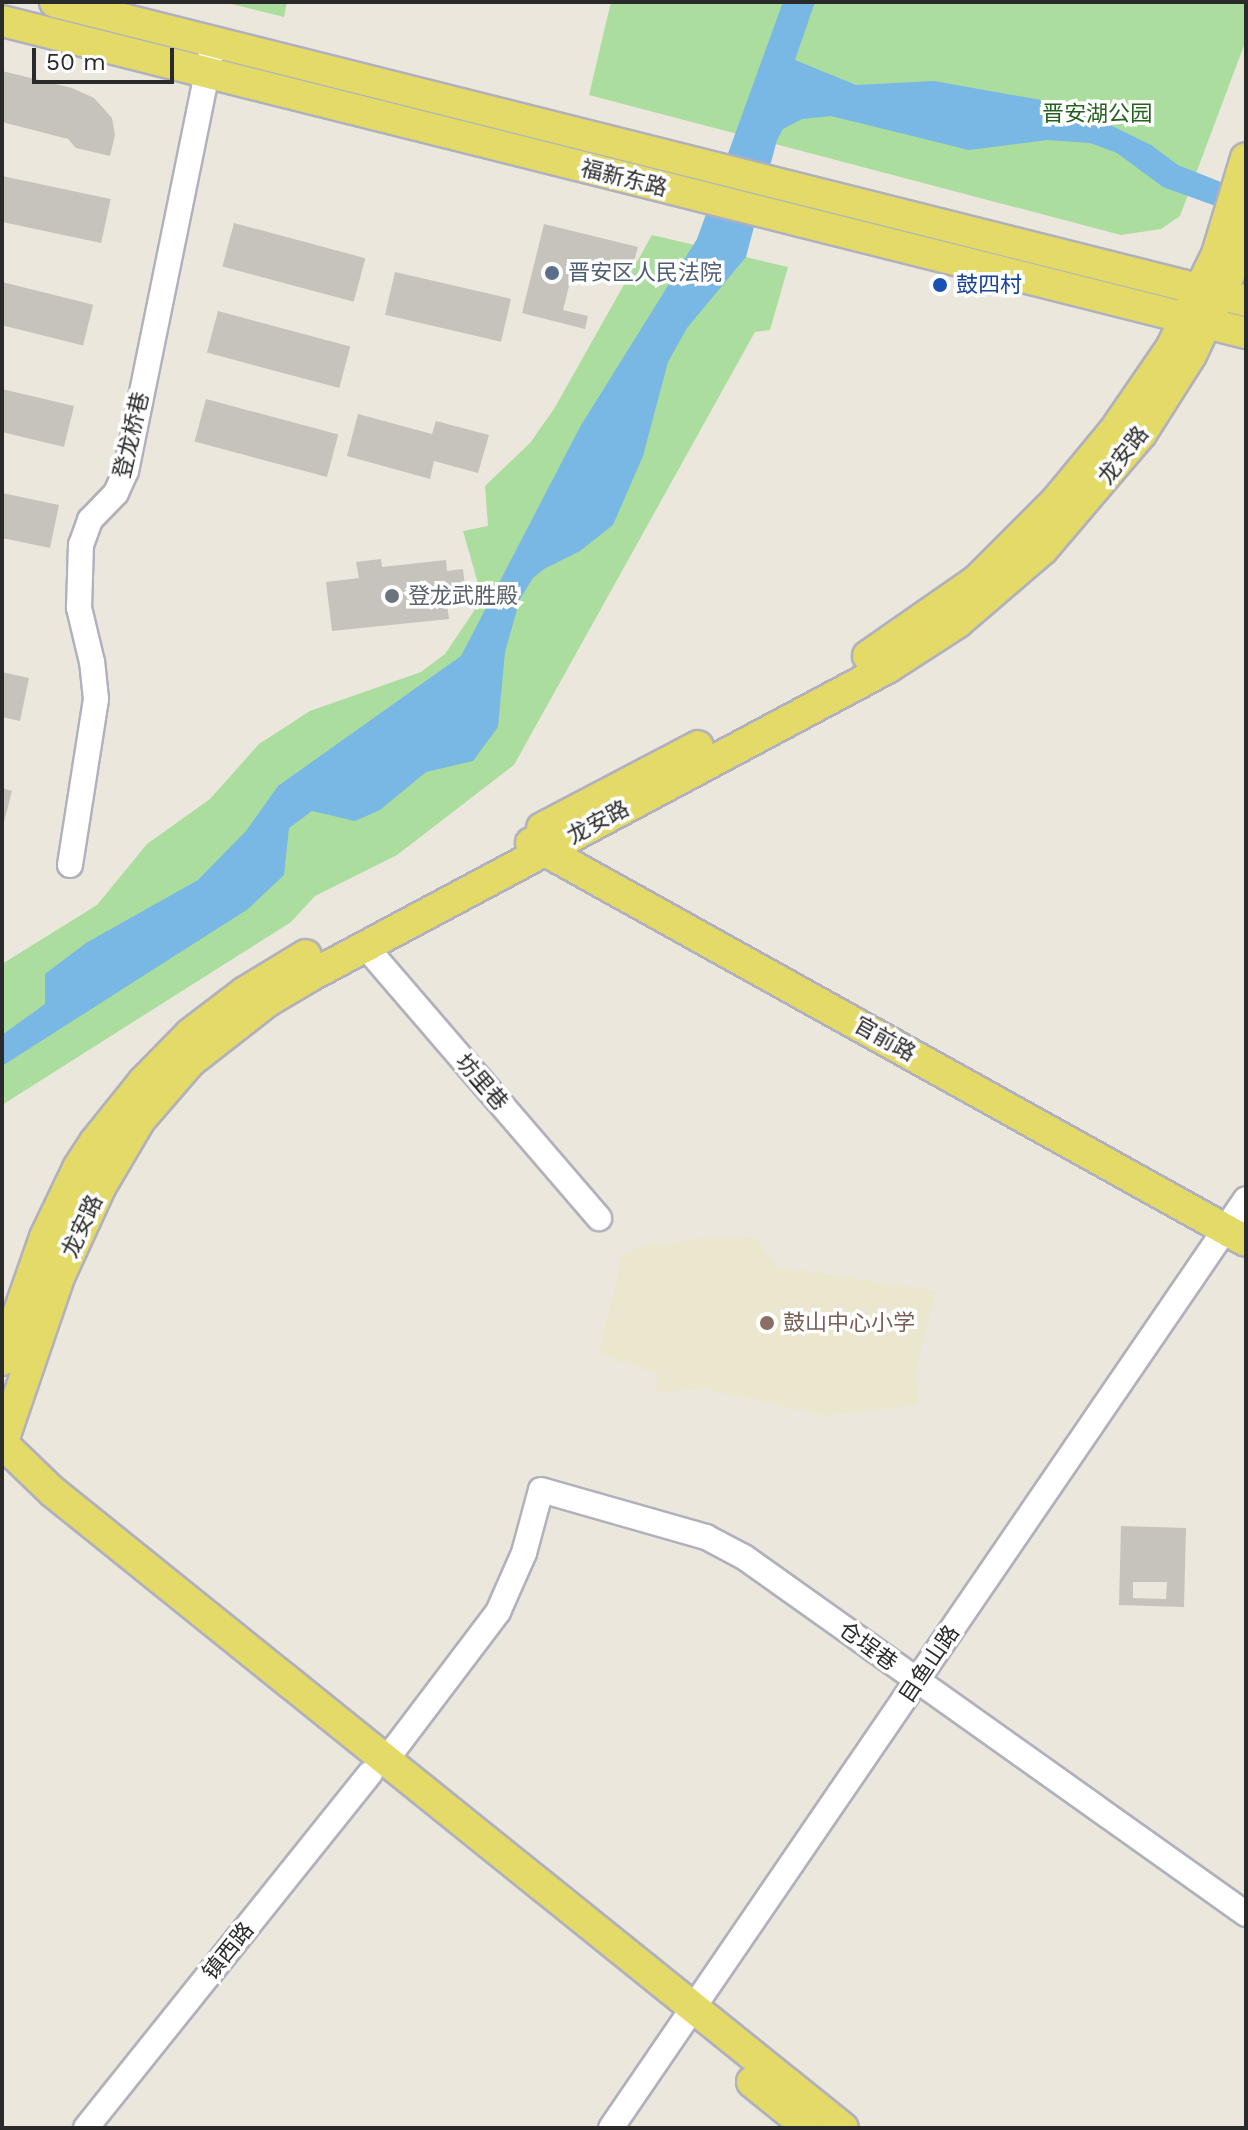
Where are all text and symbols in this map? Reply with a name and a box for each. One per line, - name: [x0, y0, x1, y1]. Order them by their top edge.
- scale bar: [36, 32, 178, 82]
- text: 50 m: [46, 48, 106, 76]
- park label: 晋安湖公园: [1042, 101, 1152, 127]
- street label: 福新东路: [578, 155, 670, 201]
- place label: 晋安区人民法院: [568, 260, 722, 286]
- marker: 晋安区人民法院: [543, 264, 561, 282]
- place label: 鼓四村: [956, 272, 1022, 298]
- marker: 鼓四村: [931, 276, 949, 294]
- street label: 登龙桥巷: [108, 389, 154, 481]
- street label: 龙安路: [1092, 421, 1154, 489]
- place label: 登龙武胜殿: [408, 583, 518, 609]
- marker: 登龙武胜殿: [383, 587, 401, 605]
- street label: 龙安路: [563, 795, 633, 849]
- street label: 官前路: [850, 1011, 920, 1067]
- street label: 坊里巷: [450, 1048, 514, 1116]
- street label: 龙安路: [56, 1191, 108, 1261]
- place label: 鼓山中心小学: [783, 1310, 915, 1336]
- marker: 鼓山中心小学: [758, 1314, 776, 1332]
- street label: 仓埕巷: [834, 1616, 902, 1676]
- street label: 目鱼山路: [893, 1620, 965, 1708]
- street label: 镇西路: [197, 1917, 259, 1985]

